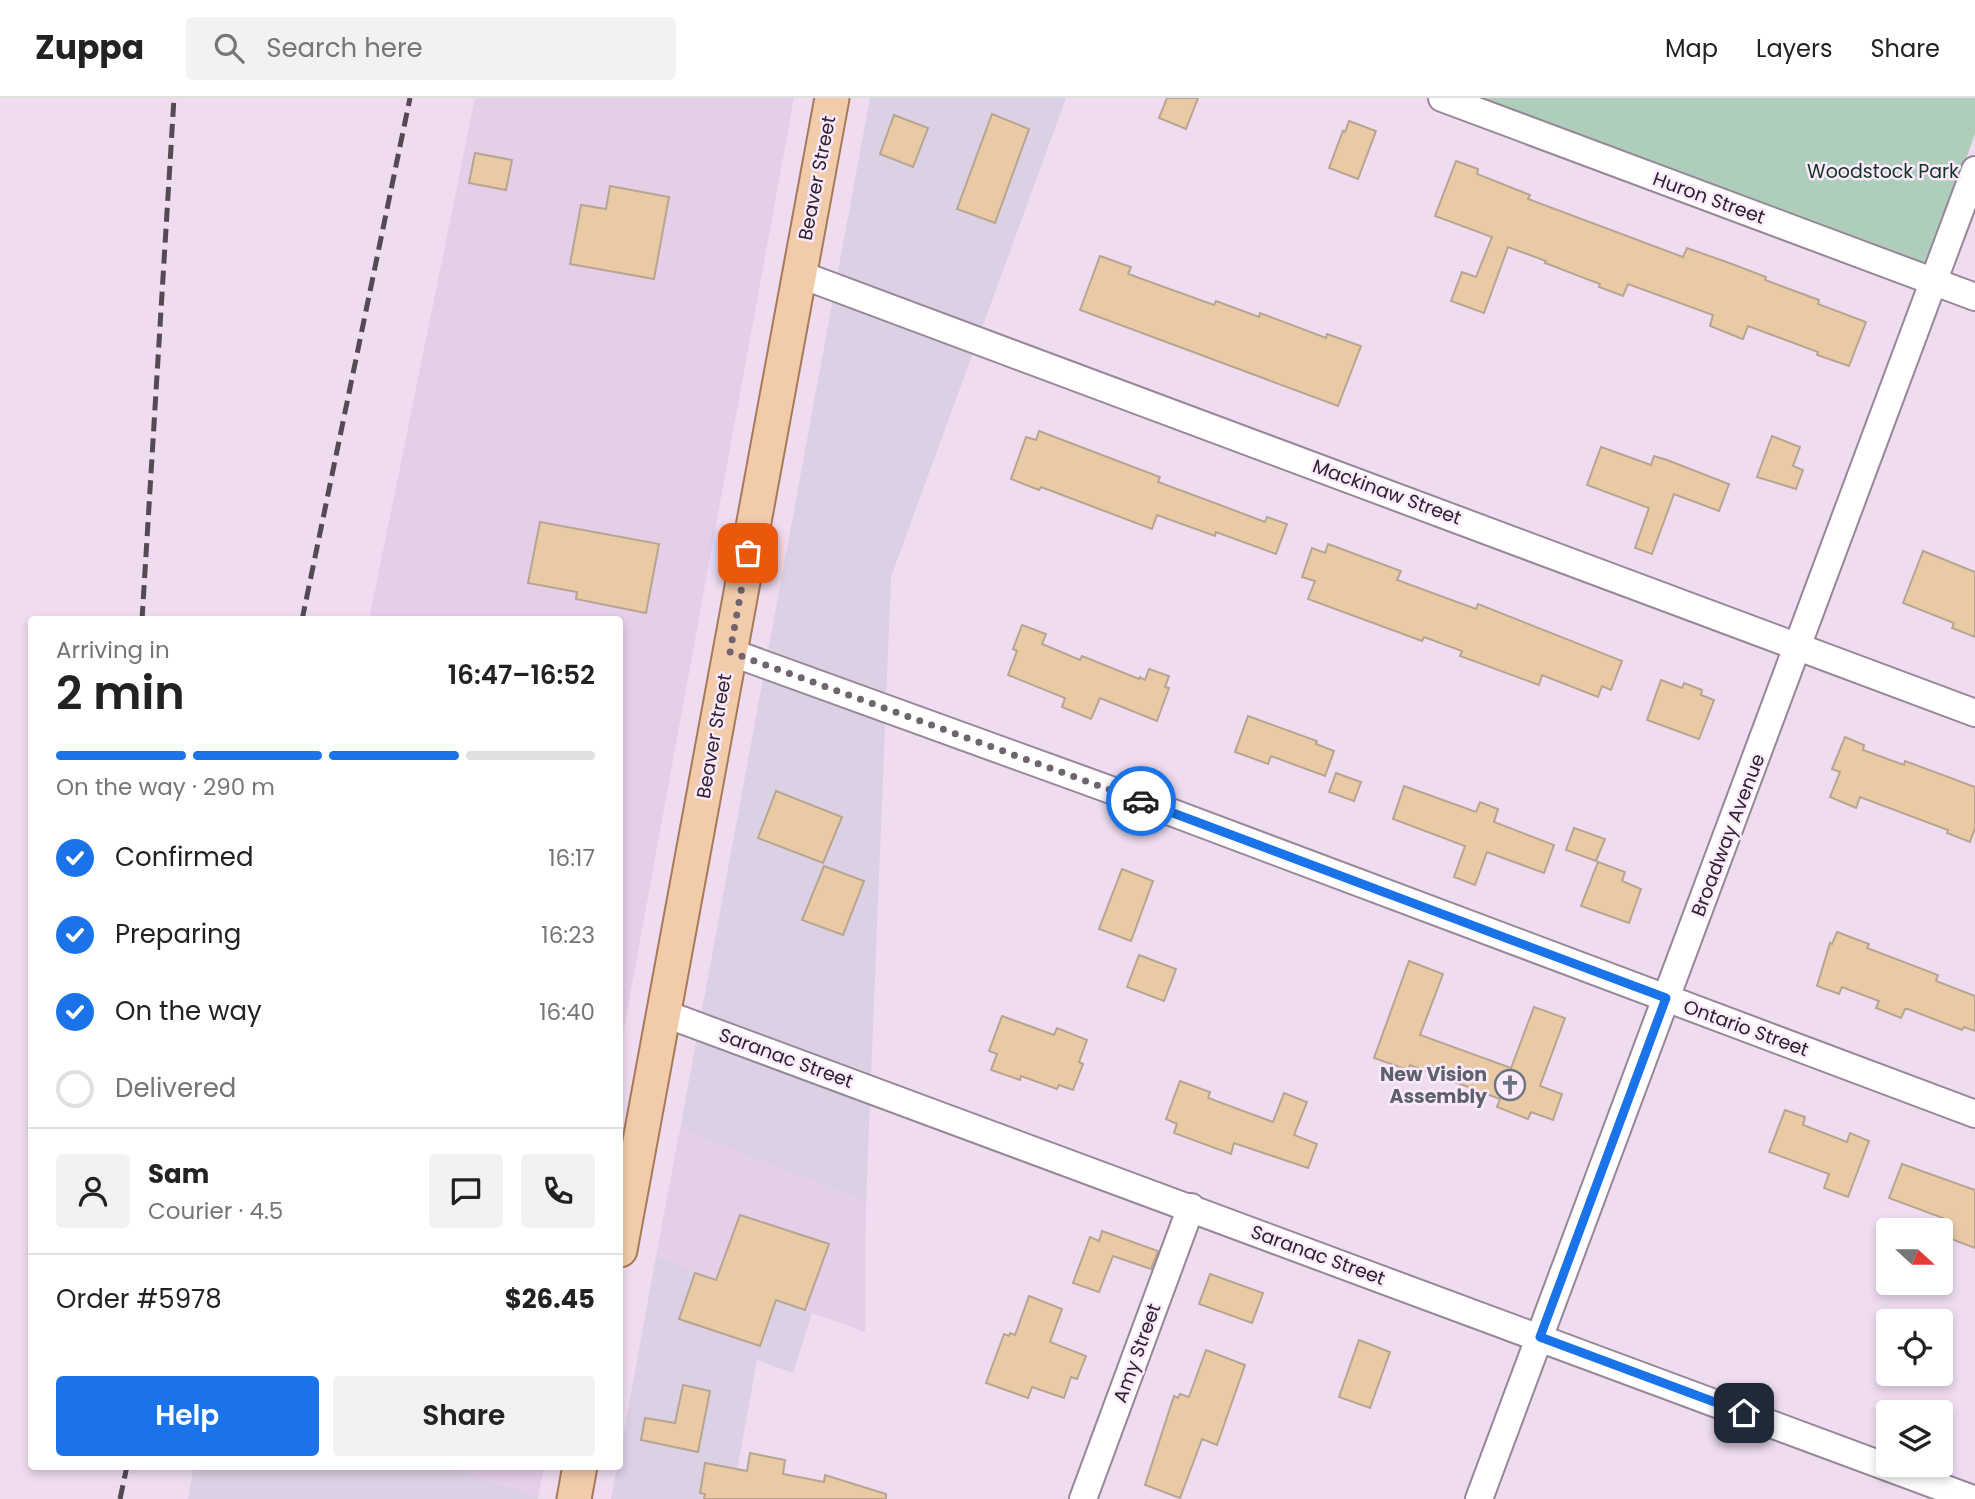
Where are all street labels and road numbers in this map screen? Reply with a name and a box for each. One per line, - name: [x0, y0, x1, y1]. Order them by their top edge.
- street label: Beaver Street: [792, 113, 842, 243]
- street label: Huron Street: [1649, 165, 1769, 231]
- street label: Mackinaw Street: [1309, 453, 1465, 531]
- street label: Beaver Street: [690, 671, 738, 801]
- street label: Broadway Avenue: [1685, 750, 1771, 920]
- street label: Ontario Street: [1680, 993, 1812, 1063]
- street label: Saranac Street: [715, 1021, 857, 1095]
- street label: Saranac Street: [1247, 1218, 1389, 1292]
- street label: Amy Street: [1107, 1300, 1167, 1406]

